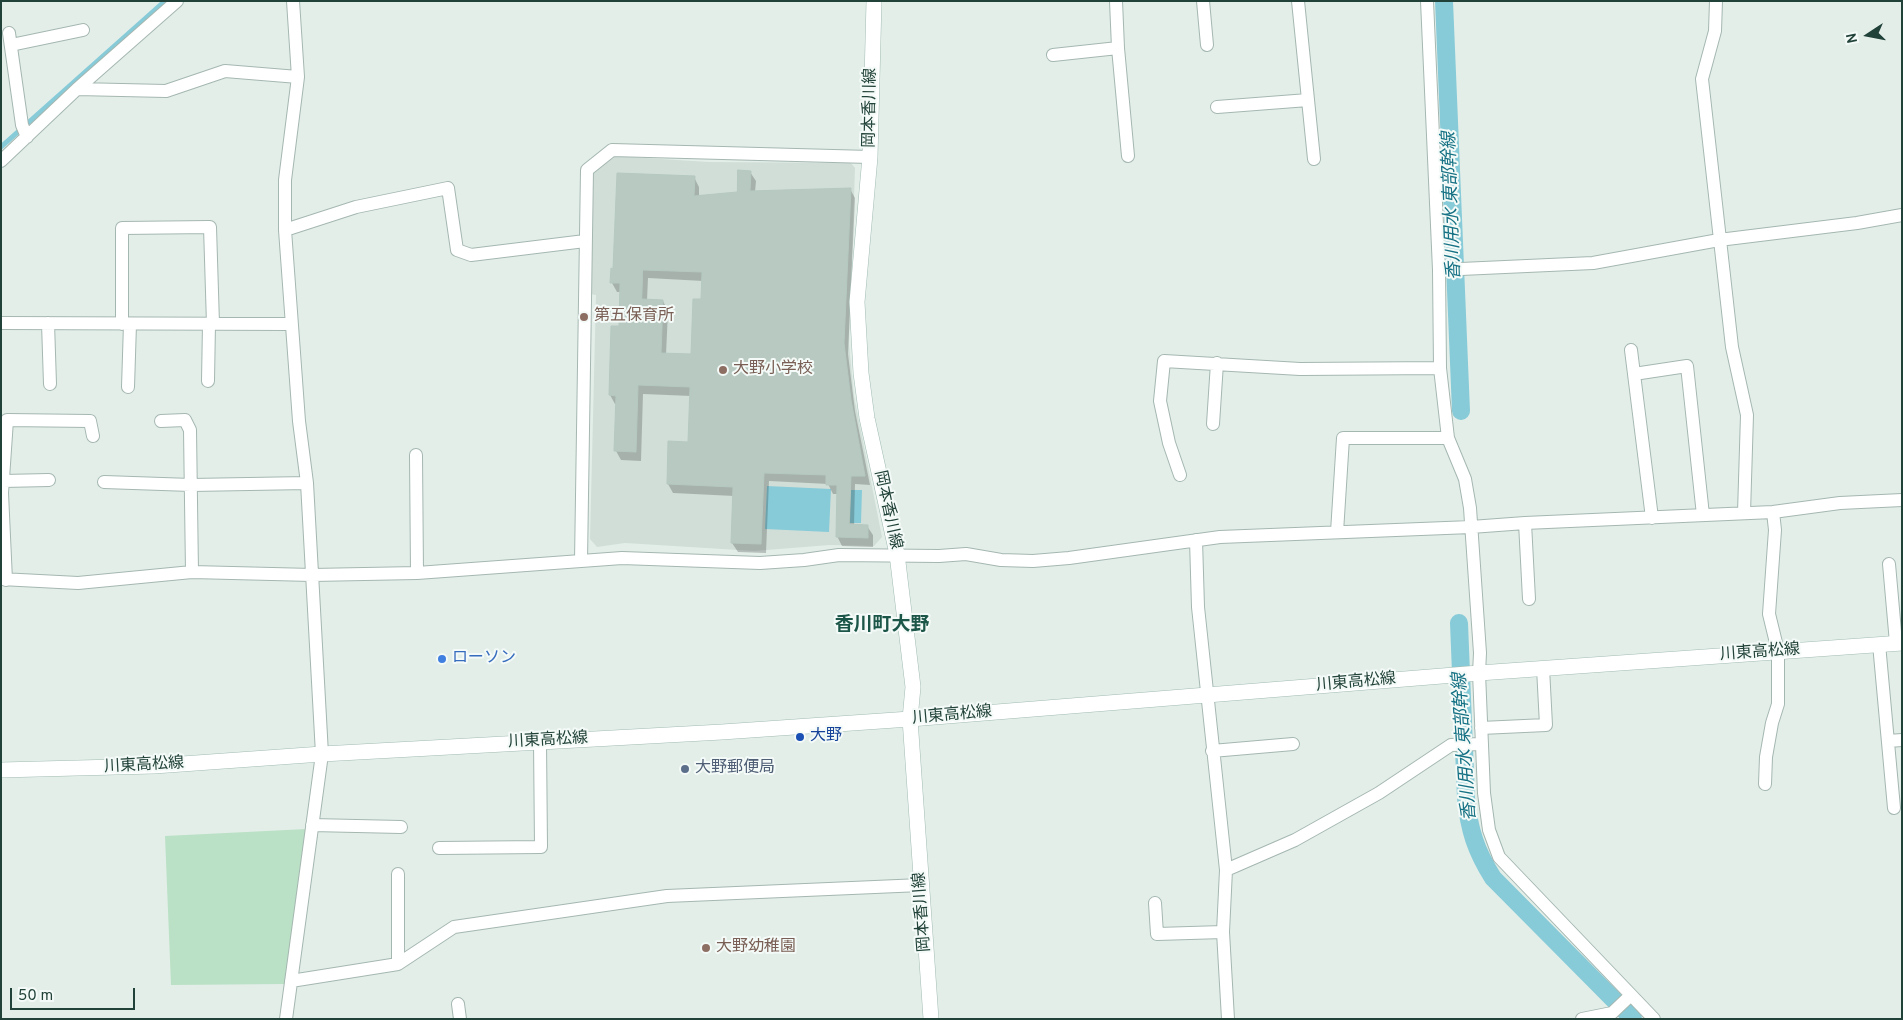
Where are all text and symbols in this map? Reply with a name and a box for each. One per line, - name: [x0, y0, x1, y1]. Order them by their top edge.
- north arrow: [1843, 10, 1893, 60]
- text: N: [1843, 31, 1862, 45]
- street label: 岡本香川線: [861, 68, 881, 148]
- water label: 香川用水 東部幹線: [1440, 132, 1466, 280]
- place label: 第五保育所: [594, 307, 674, 327]
- marker: 第五保育所: [578, 311, 590, 323]
- place label: 大野小学校: [733, 360, 813, 380]
- marker: 大野小学校: [717, 364, 729, 376]
- street label: 岡本香川線: [869, 469, 905, 551]
- district label: 香川町大野: [835, 615, 929, 637]
- street label: 川東高松線: [1719, 641, 1801, 665]
- place label: ローソン: [452, 649, 516, 669]
- marker: ローソン: [436, 653, 448, 665]
- street label: 川東高松線: [1315, 670, 1397, 696]
- water label: 香川用水 東部幹線: [1450, 672, 1482, 822]
- street label: 川東高松線: [911, 703, 993, 729]
- place label: 大野: [810, 727, 842, 747]
- street label: 川東高松線: [508, 729, 588, 753]
- marker: 大野: [794, 731, 806, 743]
- street label: 川東高松線: [104, 754, 184, 778]
- place label: 大野郵便局: [695, 759, 775, 779]
- marker: 大野郵便局: [679, 763, 691, 775]
- street label: 岡本香川線: [911, 871, 935, 953]
- place label: 大野幼稚園: [716, 938, 796, 958]
- marker: 大野幼稚園: [700, 942, 712, 954]
- scale bar: [12, 978, 138, 1010]
- text: 50 m: [18, 987, 53, 1006]

